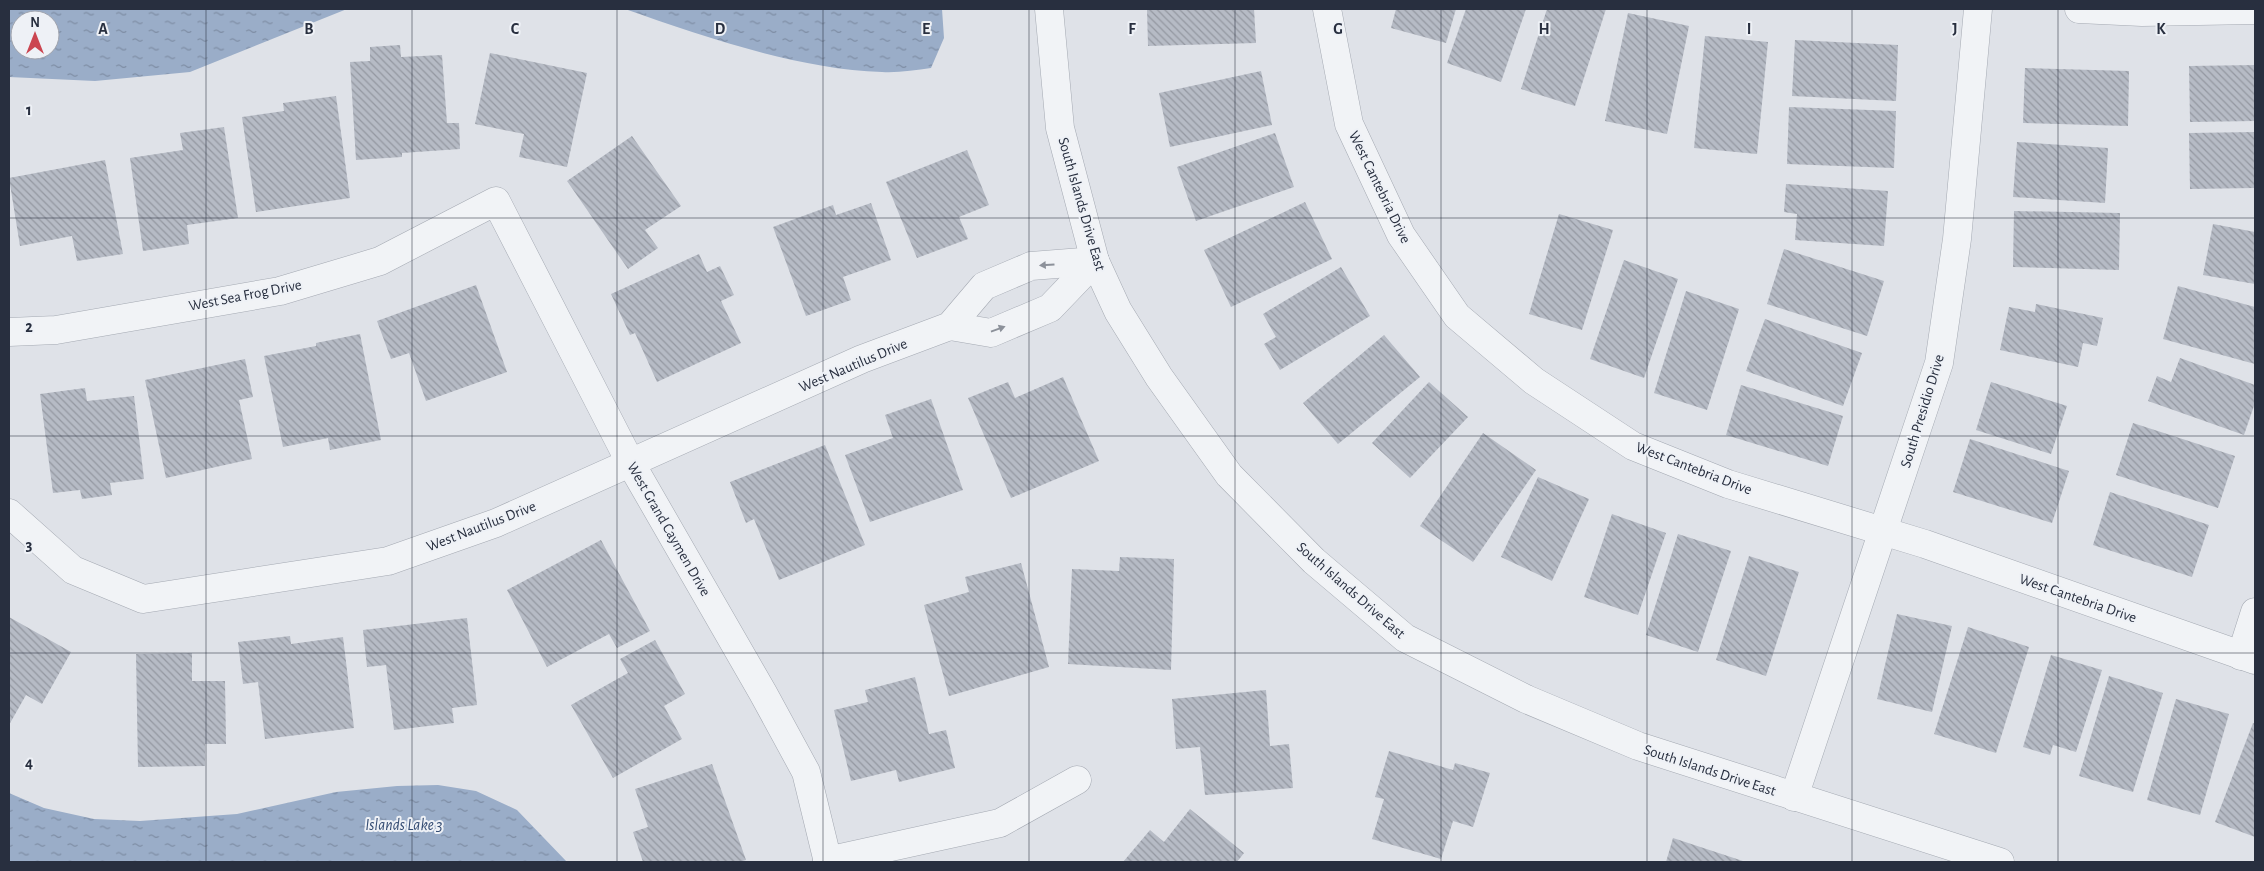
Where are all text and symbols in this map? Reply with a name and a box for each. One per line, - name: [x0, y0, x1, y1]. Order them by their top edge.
- north arrow: [10, 10, 60, 60]
- text: N: [30, 16, 40, 30]
- text: A: [98, 21, 108, 37]
- text: B: [304, 21, 314, 37]
- text: C: [511, 21, 520, 37]
- text: D: [715, 21, 726, 37]
- text: E: [922, 21, 930, 37]
- text: F: [1128, 21, 1136, 37]
- text: G: [1333, 21, 1343, 37]
- text: H: [1538, 21, 1550, 37]
- text: I: [1747, 21, 1751, 37]
- text: J: [1952, 21, 1958, 37]
- text: K: [2156, 21, 2166, 37]
- text: 1: [26, 102, 32, 118]
- street label: West Cantebria Drive: [1346, 129, 1413, 246]
- street label: South Islands Drive East: [1055, 136, 1108, 273]
- one-way arrow: [1039, 261, 1055, 269]
- street label: West Sea Frog Drive: [187, 277, 303, 314]
- text: 2: [25, 319, 33, 335]
- one-way arrow: [990, 325, 1005, 332]
- street label: West Nautilus Drive: [797, 336, 910, 395]
- street label: South Presidio Drive: [1898, 353, 1947, 470]
- street label: West Cantebria Drive: [1634, 439, 1754, 498]
- street label: West Grand Caymen Drive: [624, 460, 713, 599]
- street label: West Nautilus Drive: [424, 499, 538, 554]
- text: 3: [26, 537, 33, 553]
- street label: South Islands Drive East: [1294, 539, 1408, 641]
- street label: West Cantebria Drive: [2017, 571, 2138, 626]
- street label: South Islands Drive East: [1642, 742, 1778, 799]
- text: 4: [25, 755, 33, 771]
- water label: Islands Lake 3: [365, 817, 443, 833]

